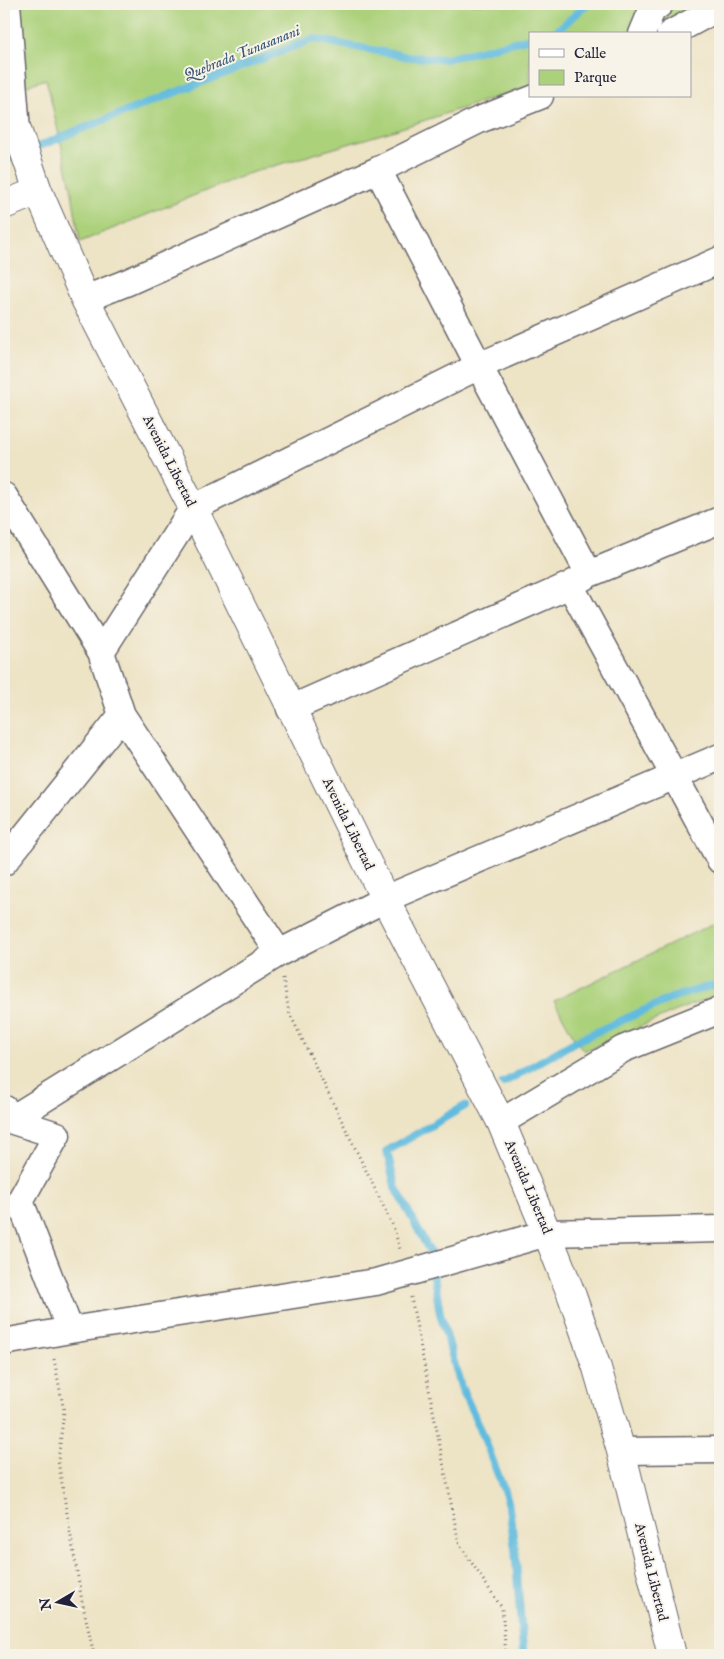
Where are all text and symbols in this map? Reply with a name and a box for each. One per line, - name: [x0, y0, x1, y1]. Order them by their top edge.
- water label: Quebrada Tunasanani: [181, 20, 304, 85]
- legend: [529, 32, 692, 98]
- text: Calle: [574, 44, 606, 63]
- text: Parque: [574, 68, 617, 87]
- street label: Avenida Libertad: [138, 411, 200, 510]
- street label: Avenida Libertad: [317, 774, 378, 874]
- street label: Avenida Libertad: [500, 1136, 556, 1237]
- street label: Avenida Libertad: [630, 1520, 672, 1623]
- north arrow: [32, 1576, 82, 1626]
- text: N: [36, 1596, 56, 1612]

